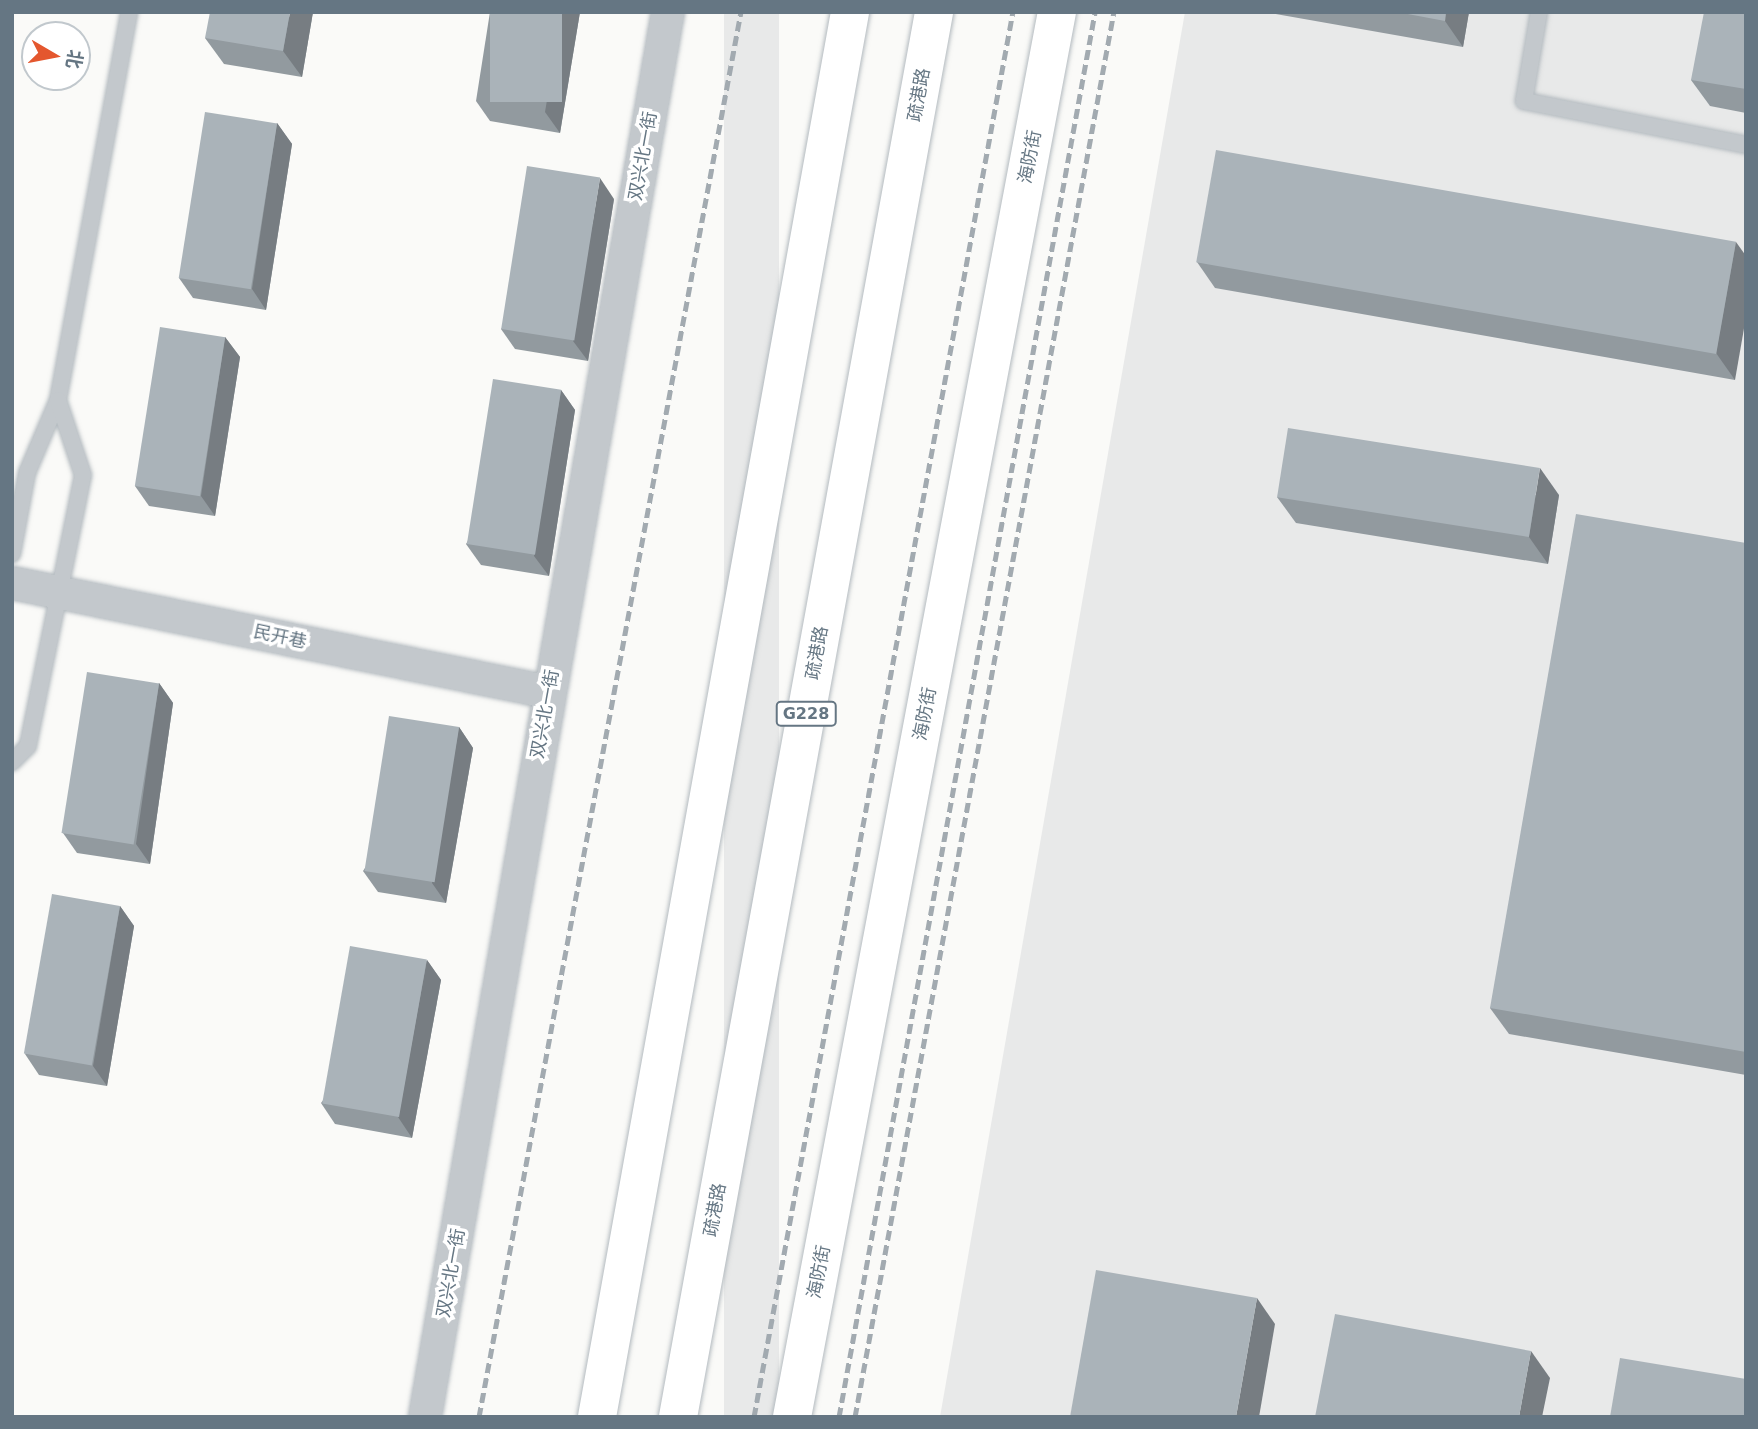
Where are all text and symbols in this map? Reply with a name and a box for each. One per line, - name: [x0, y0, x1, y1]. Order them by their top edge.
- north arrow: [21, 21, 91, 91]
- text: 北: [62, 48, 87, 71]
- street label: 疏港路: [904, 67, 934, 123]
- street label: 双兴北一街: [625, 110, 661, 202]
- street label: 海防街: [1014, 128, 1046, 186]
- street label: 民开巷: [251, 621, 309, 653]
- street label: 疏港路: [802, 625, 832, 681]
- street label: 双兴北一街: [527, 668, 563, 760]
- street label: 海防街: [909, 685, 941, 743]
- road number: G228: [774, 702, 838, 726]
- street label: 疏港路: [700, 1182, 730, 1238]
- street label: 双兴北一街: [433, 1227, 469, 1319]
- street label: 海防街: [803, 1243, 835, 1301]

